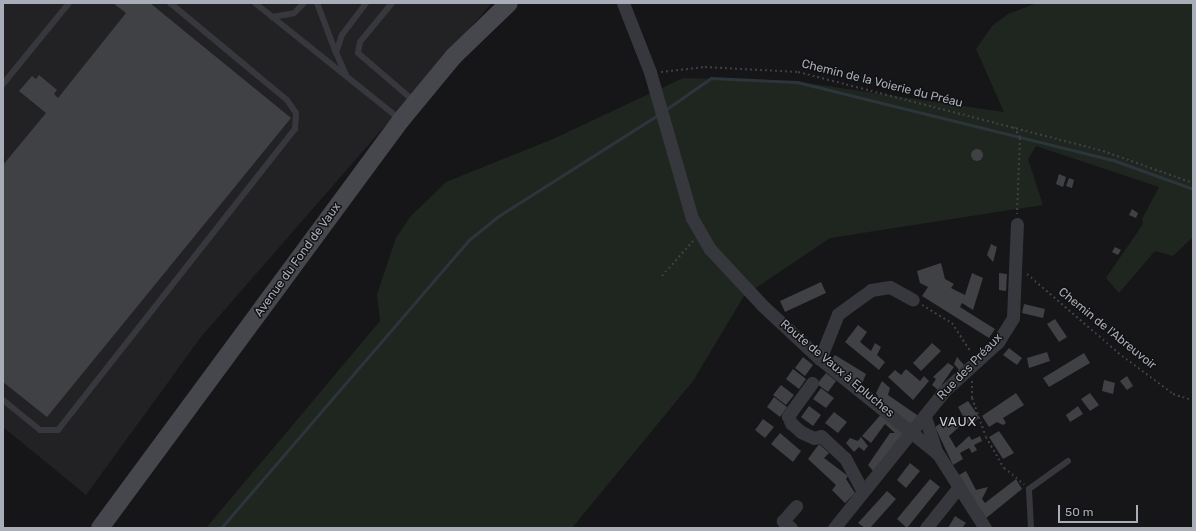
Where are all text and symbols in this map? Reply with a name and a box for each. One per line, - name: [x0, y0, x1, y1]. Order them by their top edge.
- street label: Chemin de la Voierie du Préau: [800, 57, 964, 111]
- street label: Avenue du Fond de Vaux: [252, 200, 344, 320]
- street label: Chemin de l'Abreuvoir: [1055, 285, 1159, 373]
- street label: Route de Vaux à Epluches: [777, 317, 897, 421]
- street label: Rue des Préaux: [935, 331, 1005, 403]
- district label: VAUX: [939, 414, 977, 430]
- scale bar: [1060, 497, 1140, 523]
- text: 50 m: [1065, 505, 1093, 519]

